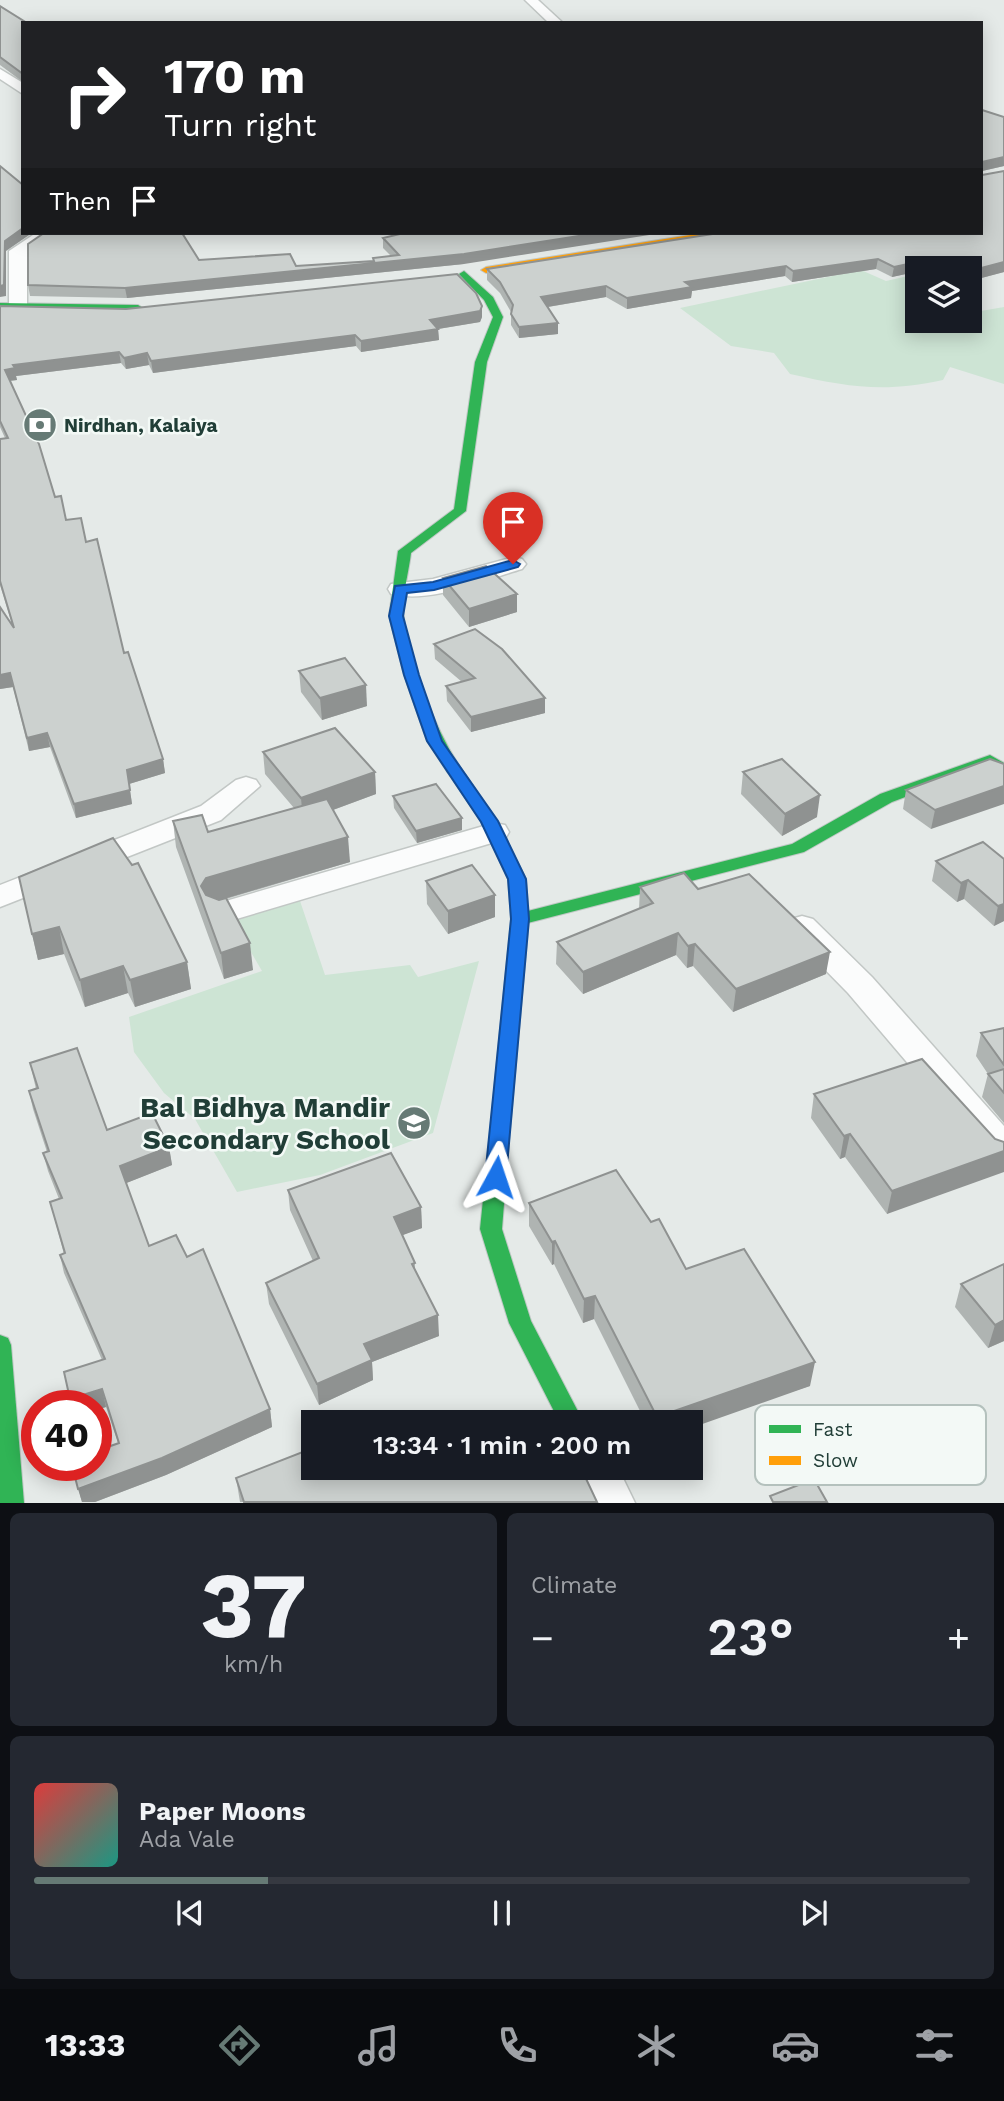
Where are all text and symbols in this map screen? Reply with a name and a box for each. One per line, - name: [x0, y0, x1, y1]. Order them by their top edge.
- text: 170 m: [164, 47, 305, 105]
- icon: right: [49, 49, 140, 140]
- text: Turn right: [164, 106, 316, 144]
- icon: arrive: [125, 182, 163, 220]
- text: Then: [49, 186, 111, 216]
- map controls: [905, 256, 982, 333]
- button: layers: [905, 256, 982, 333]
- bank icon: Nirdhan, Kalaiya: [21, 406, 59, 444]
- place label: Nirdhan, Kalaiya: [64, 414, 218, 437]
- pin: [483, 492, 543, 564]
- icon: arrive: [494, 503, 532, 541]
- place label: Bal Bidhya Mandir Secondary School: [140, 1091, 391, 1156]
- school or university icon: Bal Bidhya Mandir Secondary School: [395, 1104, 433, 1142]
- position arrow: [459, 1140, 533, 1214]
- speed limit sign: 40: [21, 1390, 112, 1481]
- legend: [755, 1405, 986, 1485]
- text: Fast: [813, 1418, 852, 1441]
- text: 13:34 · 1 min · 200 m: [373, 1430, 631, 1460]
- text: Slow: [813, 1449, 858, 1472]
- text: 37: [200, 1552, 307, 1659]
- text: Climate: [531, 1572, 617, 1599]
- text: 23°: [707, 1607, 794, 1668]
- text: −: [531, 1616, 554, 1660]
- text: +: [947, 1616, 970, 1660]
- text: km/h: [224, 1651, 283, 1678]
- text: Paper Moons: [139, 1796, 306, 1826]
- text: Ada Vale: [139, 1826, 235, 1853]
- icon: previous: [171, 1894, 209, 1932]
- icon: pause: [483, 1894, 521, 1932]
- icon: next: [795, 1894, 833, 1932]
- icon: directions: [215, 2021, 264, 2070]
- icon: music: [354, 2021, 403, 2070]
- icon: phone: [493, 2021, 542, 2070]
- icon: climate: [632, 2021, 681, 2070]
- icon: car: [771, 2021, 820, 2070]
- icon: filters: [910, 2021, 959, 2070]
- text: 13:33: [45, 2026, 125, 2064]

